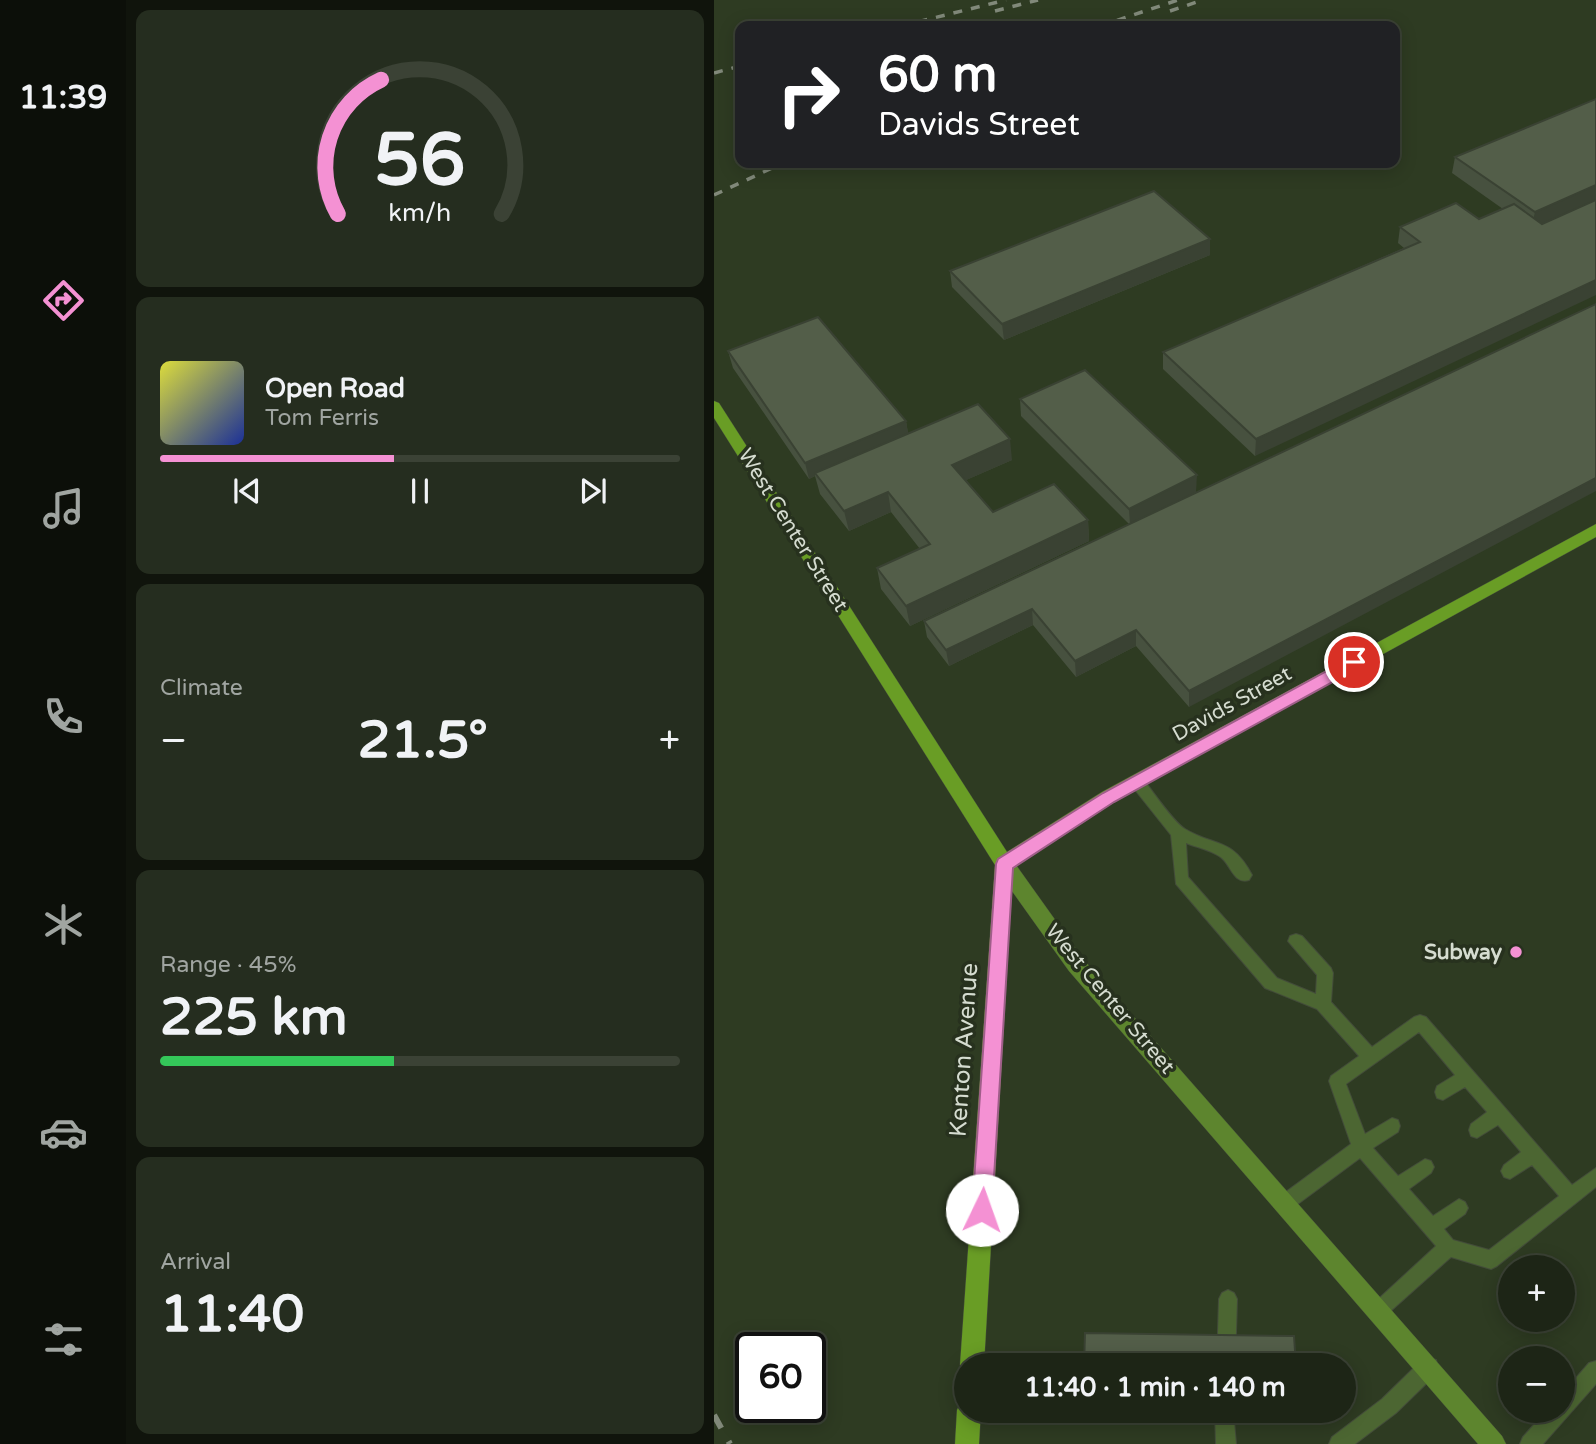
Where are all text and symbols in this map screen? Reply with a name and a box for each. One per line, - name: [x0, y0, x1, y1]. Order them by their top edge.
- text: 60 m: [878, 46, 997, 105]
- icon: right: [763, 49, 854, 140]
- text: 11:39: [19, 79, 107, 117]
- text: Davids Street: [878, 106, 1080, 144]
- text: 56: [374, 118, 466, 206]
- text: km/h: [389, 198, 451, 228]
- icon: directions: [39, 276, 88, 325]
- text: Open Road: [265, 373, 405, 404]
- text: Tom Ferris: [265, 404, 379, 432]
- street label: West Center Street: [733, 444, 853, 616]
- icon: previous: [228, 472, 266, 510]
- icon: pause: [401, 472, 439, 510]
- icon: next: [574, 472, 612, 510]
- icon: music: [39, 484, 88, 533]
- pin: [1324, 632, 1384, 692]
- icon: arrive: [1335, 643, 1373, 681]
- street label: Davids Street: [1168, 661, 1296, 747]
- text: Climate: [160, 674, 243, 702]
- icon: phone: [39, 692, 88, 741]
- text: 21.5°: [358, 709, 488, 772]
- text: −: [160, 718, 187, 764]
- text: +: [659, 718, 680, 764]
- icon: climate: [39, 900, 88, 949]
- street label: West Center Street: [1040, 919, 1180, 1079]
- place label: Subway: [1424, 940, 1503, 965]
- marker: Subway: [1508, 944, 1524, 960]
- text: Range · 45%: [160, 951, 296, 979]
- street label: Kenton Avenue: [943, 962, 985, 1138]
- text: 225 km: [160, 986, 348, 1049]
- icon: car: [39, 1108, 88, 1157]
- position arrow: [945, 1173, 1019, 1247]
- text: Arrival: [160, 1248, 231, 1276]
- map controls: [1498, 1255, 1575, 1423]
- button: +: [1498, 1255, 1575, 1332]
- text: 11:40: [160, 1283, 304, 1346]
- icon: filters: [39, 1315, 88, 1364]
- speed limit sign: 60: [735, 1332, 826, 1423]
- button: −: [1498, 1346, 1575, 1423]
- text: 11:40 · 1 min · 140 m: [1024, 1372, 1286, 1403]

